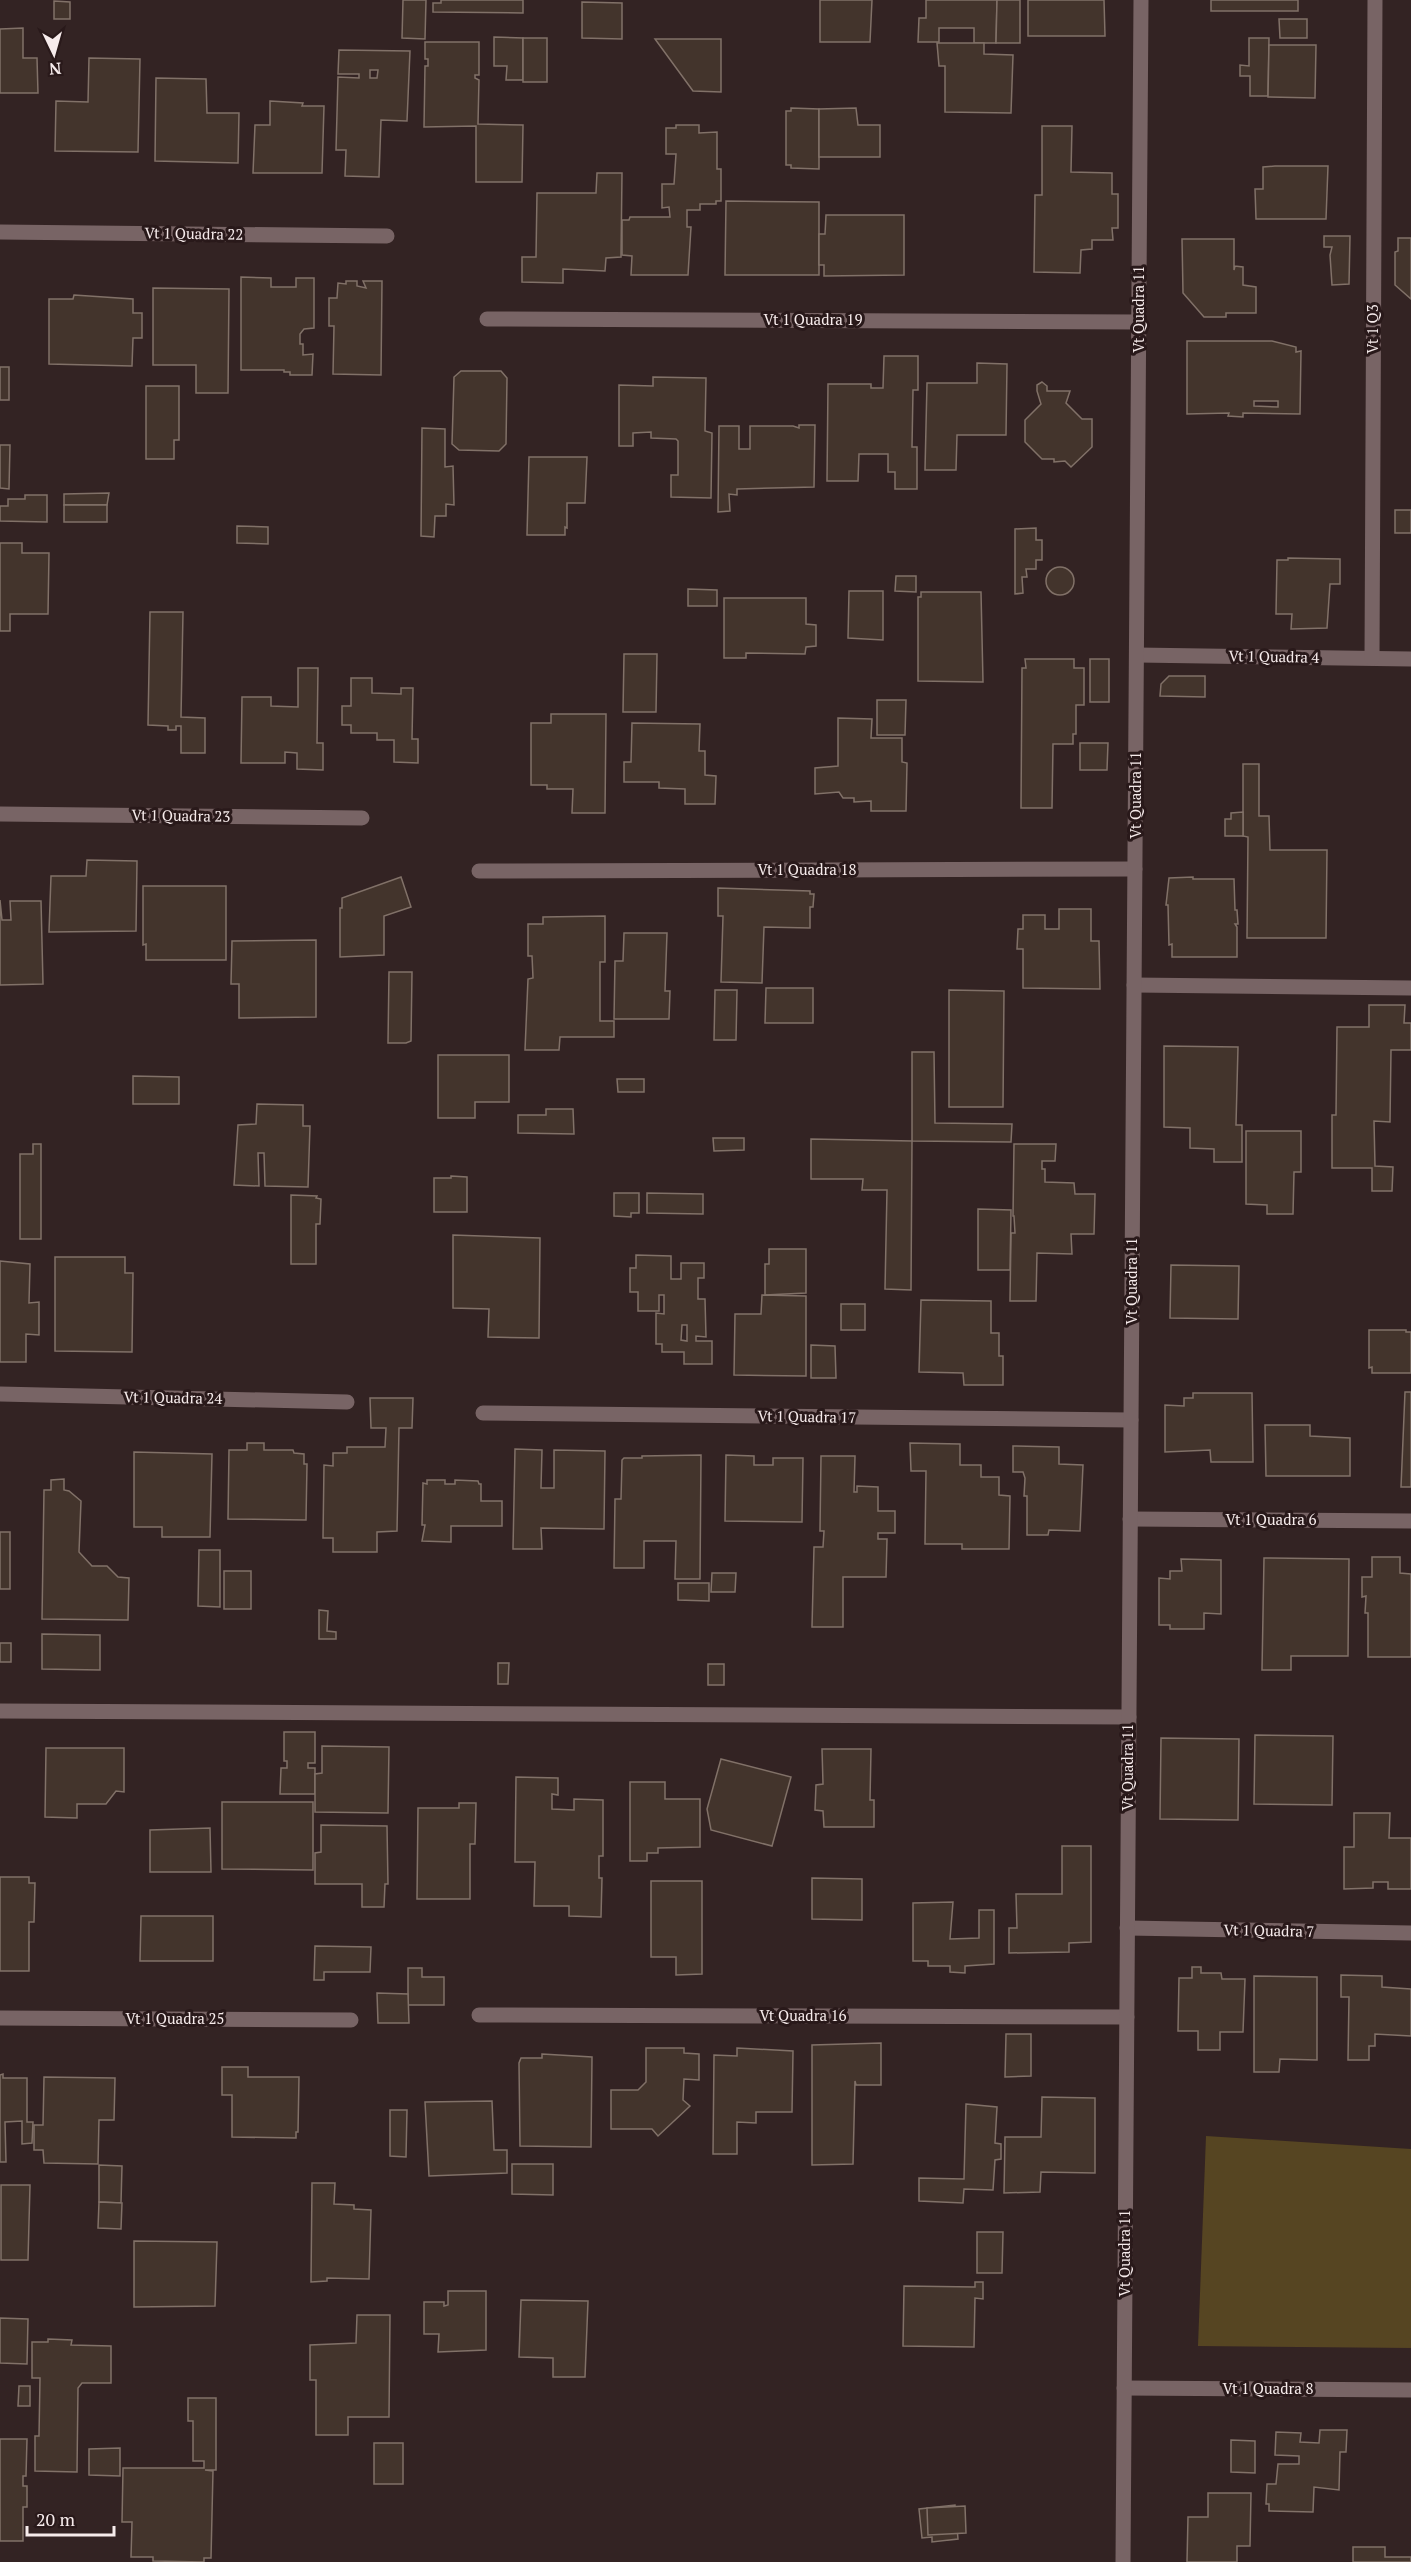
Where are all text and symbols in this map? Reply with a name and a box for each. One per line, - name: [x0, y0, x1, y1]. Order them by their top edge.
- north arrow: [24, 24, 84, 84]
- text: N: [48, 57, 62, 80]
- street label: Vt 1 Quadra 22: [144, 222, 244, 244]
- street label: Vt Quadra 11: [1128, 265, 1148, 353]
- street label: Vt 1 Q3: [1362, 304, 1382, 354]
- street label: Vt 1 Quadra 19: [764, 309, 862, 329]
- street label: Vt 1 Quadra 4: [1228, 645, 1320, 667]
- street label: Vt Quadra 11: [1125, 751, 1145, 839]
- street label: Vt 1 Quadra 23: [131, 804, 231, 826]
- street label: Vt 1 Quadra 18: [758, 859, 856, 879]
- street label: Vt Quadra 11: [1121, 1237, 1141, 1325]
- street label: Vt 1 Quadra 24: [123, 1386, 223, 1408]
- street label: Vt 1 Quadra 17: [757, 1405, 857, 1427]
- street label: Vt 1 Quadra 6: [1226, 1509, 1316, 1529]
- street label: Vt Quadra 11: [1117, 1723, 1137, 1811]
- street label: Vt 1 Quadra 7: [1223, 1919, 1315, 1941]
- street label: Vt Quadra 16: [759, 2005, 847, 2025]
- street label: Vt 1 Quadra 25: [126, 2008, 224, 2028]
- street label: Vt Quadra 11: [1114, 2209, 1134, 2297]
- street label: Vt 1 Quadra 8: [1223, 2378, 1313, 2398]
- scale bar: [27, 2499, 114, 2537]
- text: 20 m: [36, 2507, 76, 2531]

